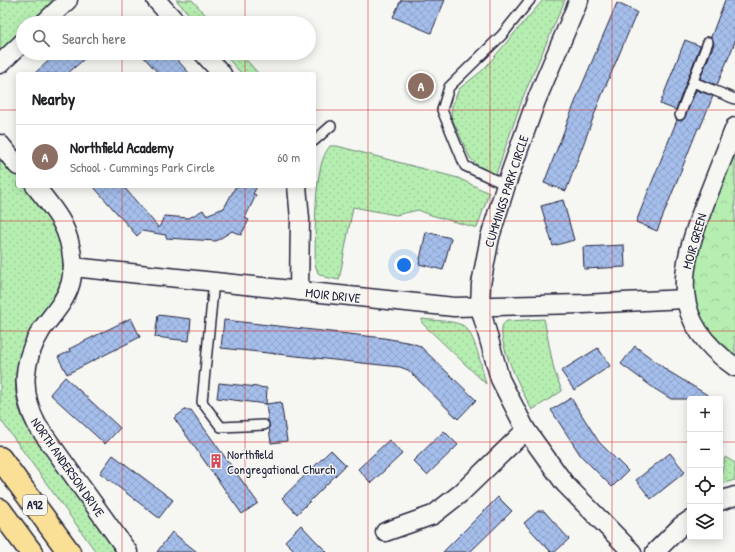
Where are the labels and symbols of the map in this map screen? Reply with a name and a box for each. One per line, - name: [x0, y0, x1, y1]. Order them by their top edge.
- pin: A: [408, 71, 434, 101]
- street label: CUMMINGS PARK CIRCLE: [479, 132, 533, 249]
- street label: MOIR GREEN: [677, 211, 711, 271]
- your location: [394, 255, 414, 275]
- street label: MOIR DRIVE: [305, 283, 362, 307]
- street label: NORTH ANDERSON DRIVE: [27, 414, 109, 521]
- place label: Northfield Congregational Church: [227, 445, 336, 478]
- building icon: Northfield Congregational Church: [208, 453, 224, 469]
- road number: A92: [23, 495, 47, 515]

